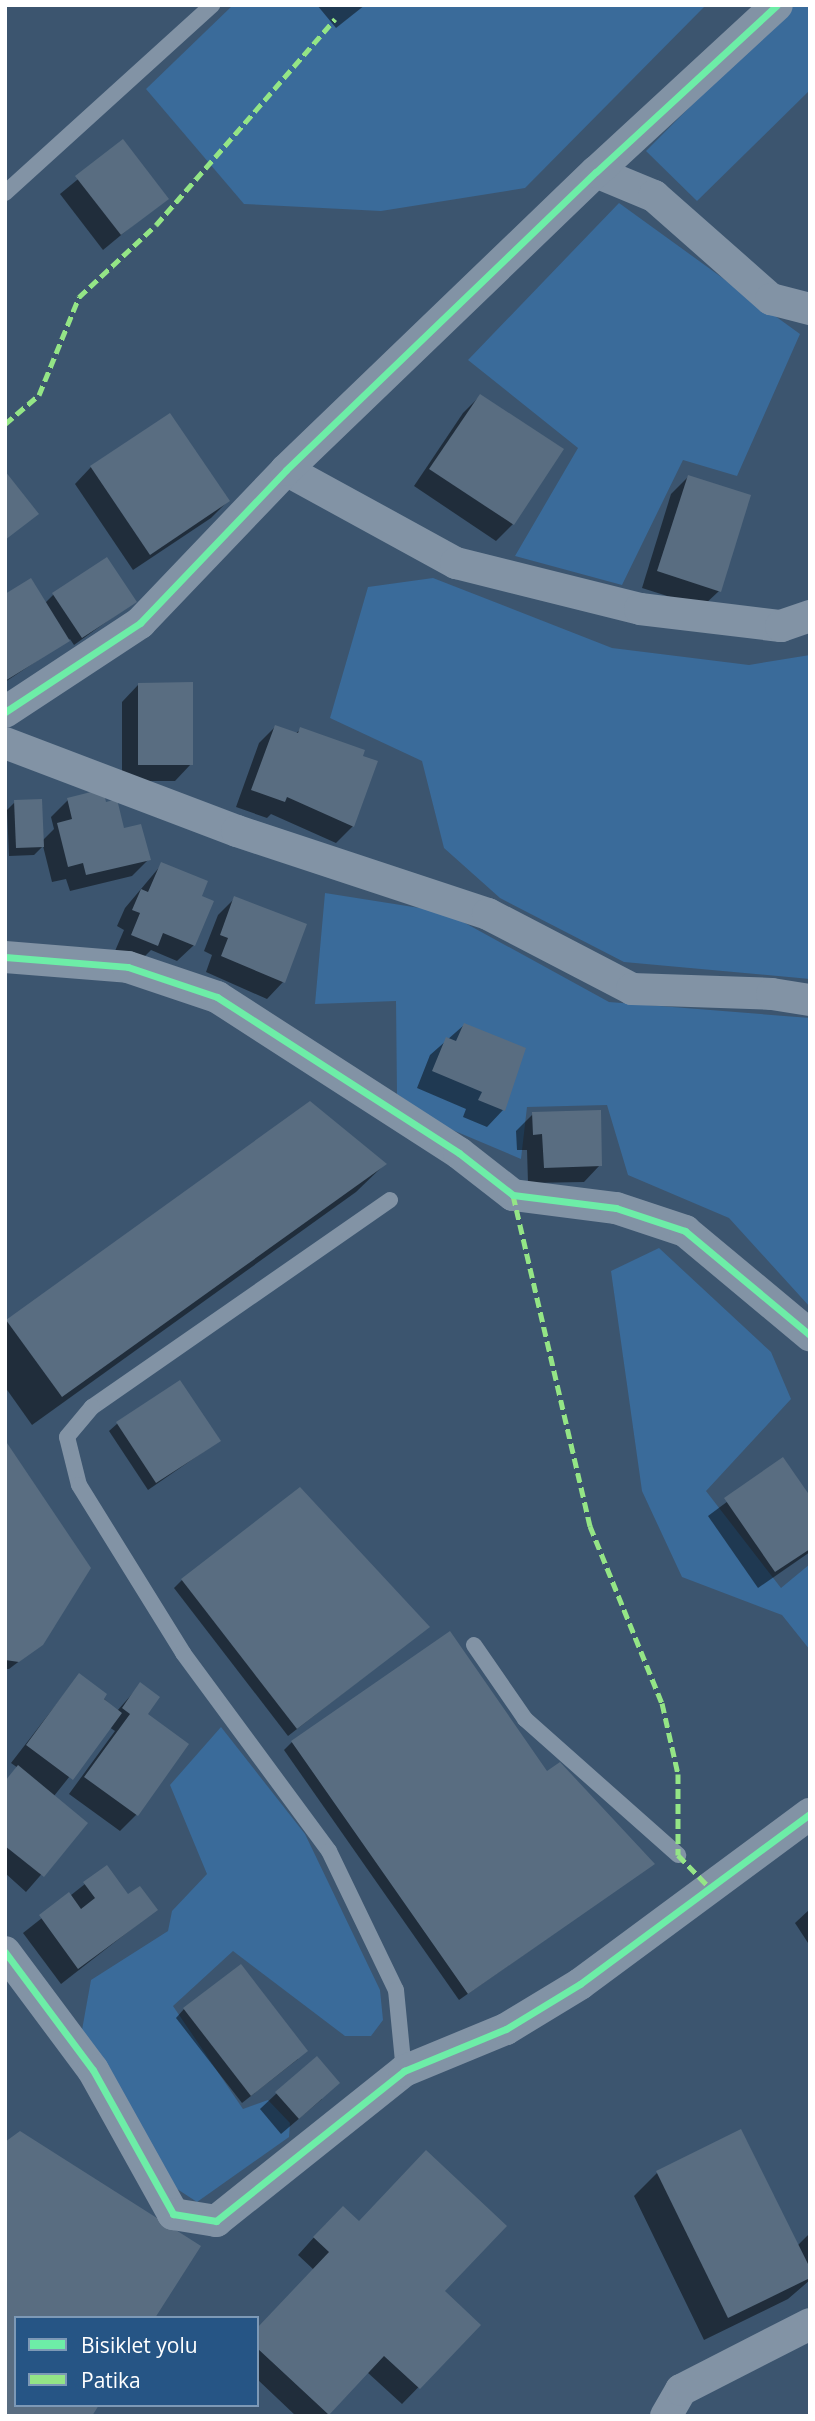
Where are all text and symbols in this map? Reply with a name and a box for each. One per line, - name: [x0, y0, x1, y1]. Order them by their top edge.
- legend: [14, 2316, 259, 2407]
- text: Bisiklet yolu: [81, 2331, 198, 2359]
- text: Patika: [81, 2366, 141, 2394]

